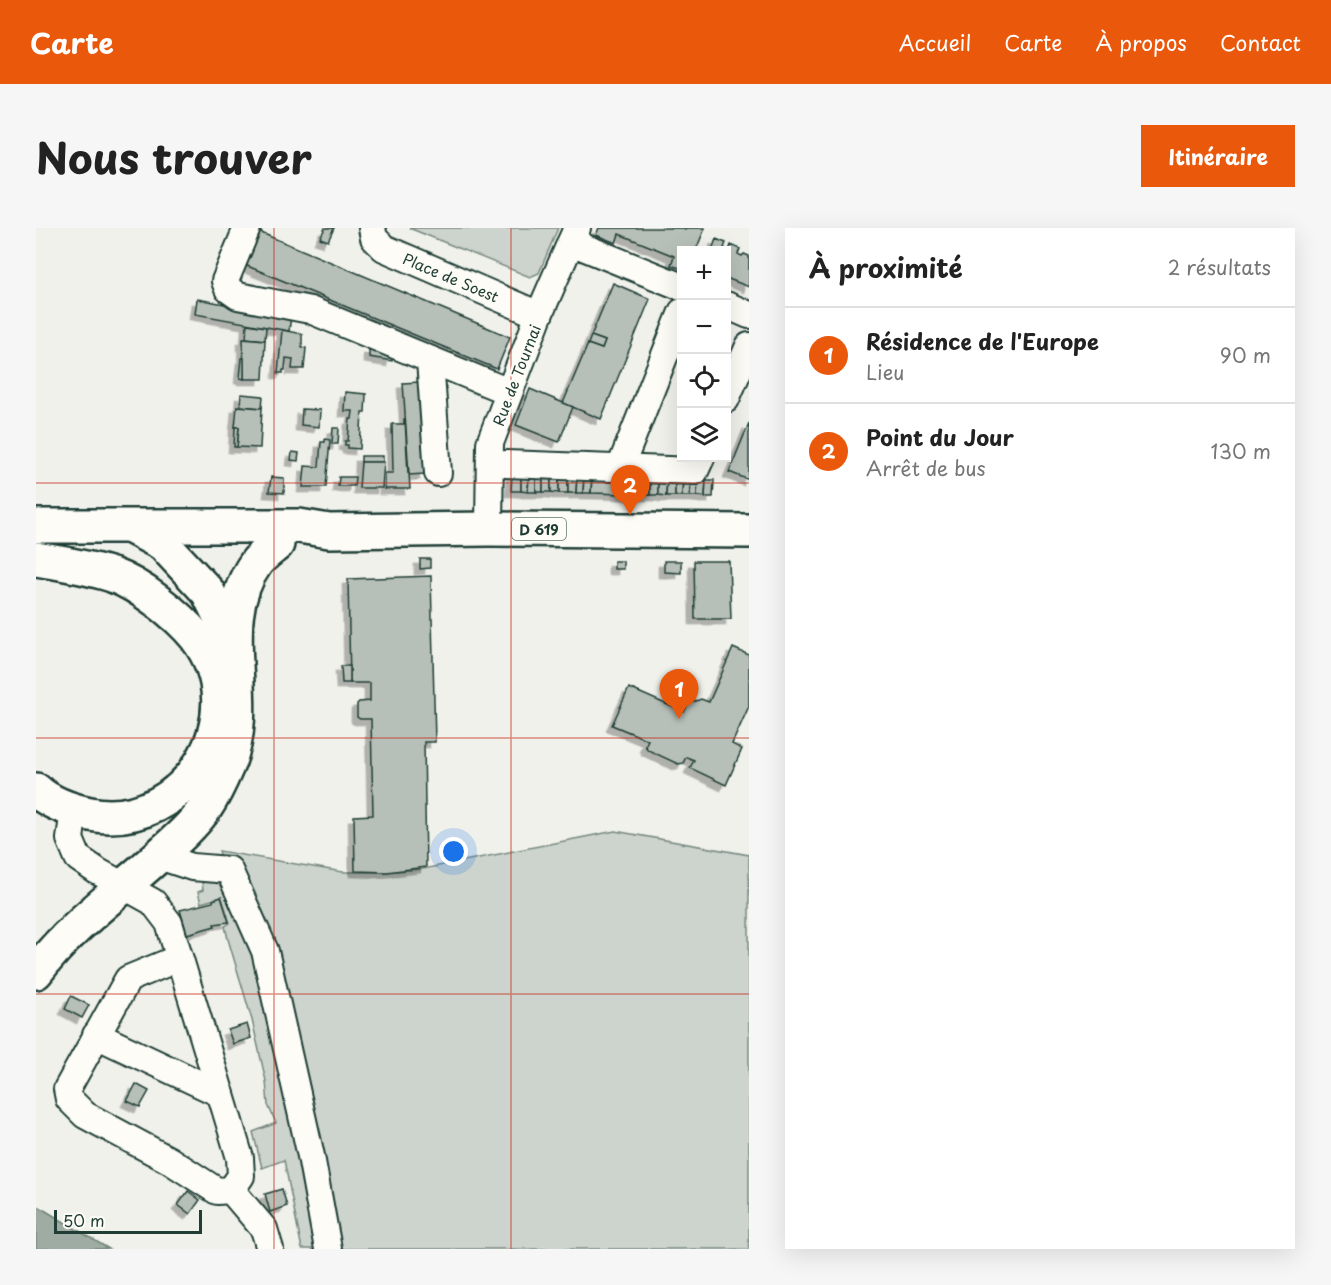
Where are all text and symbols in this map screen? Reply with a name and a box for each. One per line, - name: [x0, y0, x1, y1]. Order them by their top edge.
- text: Carte: [30, 21, 114, 64]
- text: Accueil: [899, 26, 971, 58]
- text: Carte: [1004, 26, 1062, 58]
- text: À propos: [1095, 26, 1187, 58]
- text: Contact: [1220, 26, 1301, 58]
- text: Nous trouver: [36, 125, 312, 188]
- button: Itinéraire: [1141, 125, 1295, 187]
- street label: Place de Soest: [399, 246, 503, 308]
- map controls: [677, 246, 731, 462]
- button: +: [677, 246, 731, 300]
- text: À proximité: [809, 248, 963, 287]
- text: 2 résultats: [1168, 252, 1271, 282]
- button: −: [677, 300, 731, 354]
- street label: Rue de Tournai: [486, 321, 546, 429]
- text: Résidence de l'Europe: [866, 324, 1099, 357]
- text: 1: [824, 340, 833, 370]
- text: 90 m: [1220, 340, 1271, 370]
- button: locate: [677, 354, 731, 408]
- text: Lieu: [866, 357, 904, 387]
- button: layers: [677, 408, 731, 462]
- text: Point du Jour: [866, 420, 1014, 453]
- text: 2: [821, 436, 836, 466]
- text: 130 m: [1211, 436, 1271, 466]
- text: Arrêt de bus: [866, 453, 986, 483]
- pin: 2: [610, 466, 650, 515]
- road number: D 619: [512, 518, 566, 540]
- pin: 1: [660, 670, 698, 719]
- your location: [439, 837, 468, 866]
- scale bar: [54, 1207, 202, 1234]
- text: 50 m: [63, 1208, 104, 1232]

